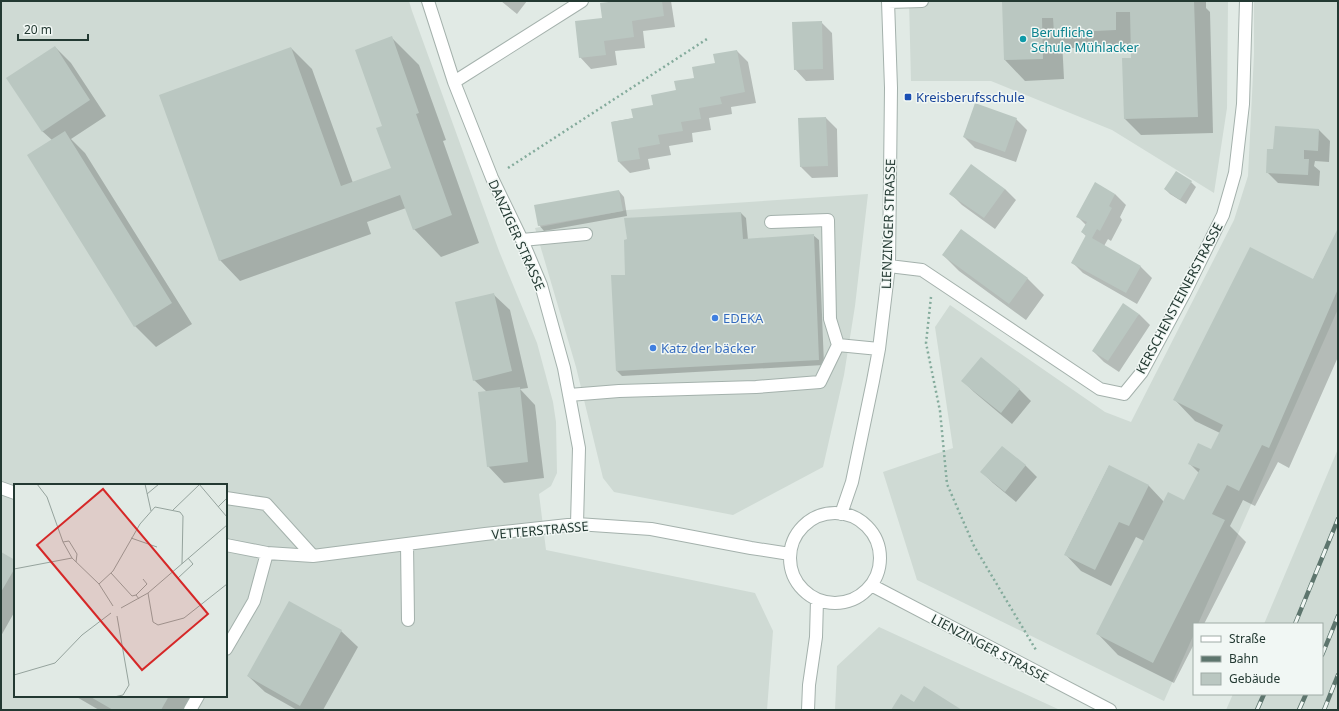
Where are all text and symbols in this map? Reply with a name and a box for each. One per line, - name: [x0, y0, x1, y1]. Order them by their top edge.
- scale bar: [18, 16, 88, 42]
- text: 20 m: [24, 21, 52, 38]
- place label: Berufliche Schule Mühlacker: [1031, 23, 1140, 56]
- marker: Berufliche Schule Mühlacker: [1018, 34, 1028, 44]
- place label: Kreisberufsschule: [916, 88, 1025, 106]
- marker: Kreisberufsschule: [903, 92, 913, 102]
- street label: LIENZINGER STRASSE: [877, 158, 899, 290]
- street label: DANZIGER STRASSE: [484, 177, 550, 293]
- street label: KERSCHENSTEINERSTRASSE: [1131, 219, 1227, 377]
- place label: EDEKA: [723, 309, 764, 327]
- marker: EDEKA: [710, 313, 720, 323]
- place label: Katz der bäcker: [661, 339, 756, 357]
- marker: Katz der bäcker: [648, 343, 658, 353]
- inset map: [14, 484, 227, 697]
- street label: VETTERSTRASSE: [491, 517, 589, 543]
- street label: LIENZINGER STRASSE: [928, 609, 1052, 687]
- legend: [1193, 623, 1323, 695]
- text: Straße: [1229, 630, 1266, 647]
- text: Bahn: [1229, 650, 1258, 667]
- text: Gebäude: [1229, 670, 1280, 687]

